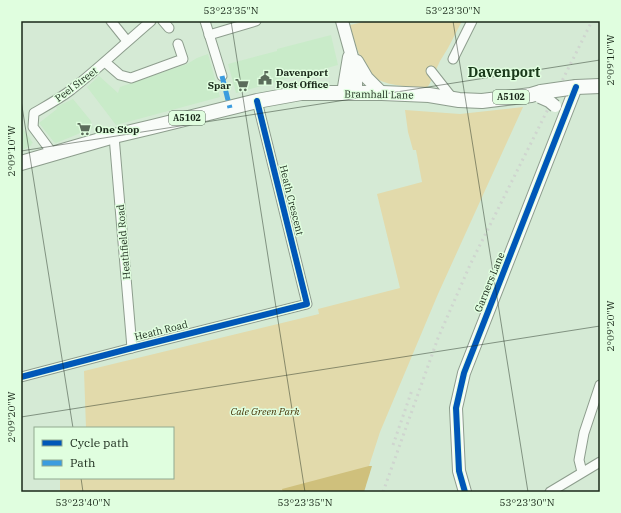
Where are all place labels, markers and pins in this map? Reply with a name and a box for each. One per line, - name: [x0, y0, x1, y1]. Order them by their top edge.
- place label: Davenport Post Office: [276, 66, 329, 91]
- public building icon: Davenport Post Office: [257, 70, 273, 86]
- supermarket icon: Spar: [234, 77, 250, 93]
- place label: Spar: [208, 79, 231, 92]
- supermarket icon: One Stop: [76, 121, 92, 137]
- place label: One Stop: [95, 123, 139, 136]

